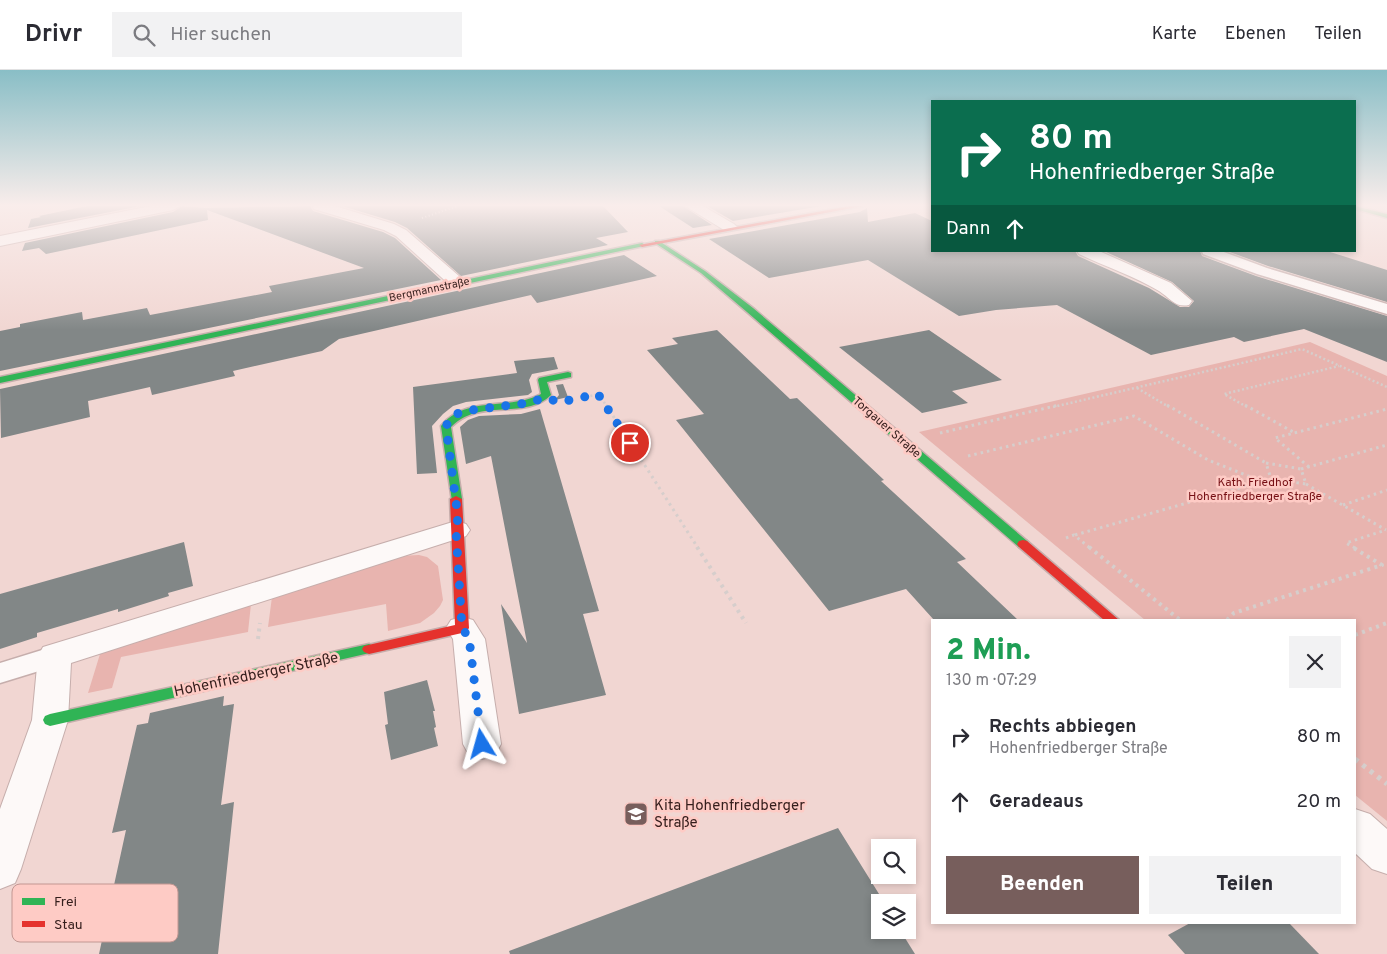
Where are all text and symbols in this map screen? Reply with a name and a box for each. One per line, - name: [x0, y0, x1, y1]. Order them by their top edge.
- search box: [112, 12, 462, 57]
- text: Drivr: [25, 20, 82, 50]
- icon: search: [130, 21, 158, 49]
- text: Hier suchen: [170, 23, 272, 47]
- text: Karte: [1152, 23, 1197, 46]
- text: Ebenen: [1225, 23, 1286, 46]
- text: Teilen: [1314, 23, 1362, 46]
- text: 80 m: [1029, 117, 1113, 161]
- icon: right: [946, 120, 1011, 185]
- text: Hohenfriedberger Straße: [1029, 160, 1275, 187]
- icon: ahead: [1001, 215, 1029, 243]
- text: Dann: [946, 217, 991, 241]
- street label: Bergmannstraße: [388, 275, 471, 305]
- street label: Torgauer Straße: [849, 394, 924, 462]
- pin: [609, 422, 651, 464]
- icon: arrive: [616, 429, 644, 457]
- park label: Kath. Friedhof Hohenfriedberger Straße: [1188, 475, 1322, 505]
- text: 2 Min.: [946, 633, 1031, 670]
- button: close: [1289, 636, 1341, 688]
- street label: Hohenfriedberger Straße: [172, 649, 340, 702]
- text: 130 m · 07:29: [946, 671, 1037, 691]
- text: Rechts abbiegen: [989, 715, 1137, 739]
- position arrow: [455, 717, 507, 769]
- icon: right: [946, 723, 974, 751]
- text: 80 m: [1297, 725, 1341, 749]
- text: Hohenfriedberger Straße: [989, 739, 1168, 759]
- icon: ahead: [946, 788, 974, 816]
- text: Geradeaus: [989, 790, 1084, 814]
- text: 20 m: [1297, 790, 1341, 814]
- place label: Kita Hohenfriedberger Straße: [654, 797, 805, 833]
- school or university icon: Kita Hohenfriedberger Straße: [623, 801, 649, 827]
- map controls: [871, 839, 916, 939]
- button: search: [871, 839, 916, 884]
- button: Beenden: [946, 856, 1139, 914]
- button: Teilen: [1149, 856, 1341, 914]
- legend: [12, 884, 178, 942]
- text: Frei: [54, 894, 77, 911]
- button: layers: [871, 894, 916, 939]
- text: Stau: [54, 917, 83, 934]

